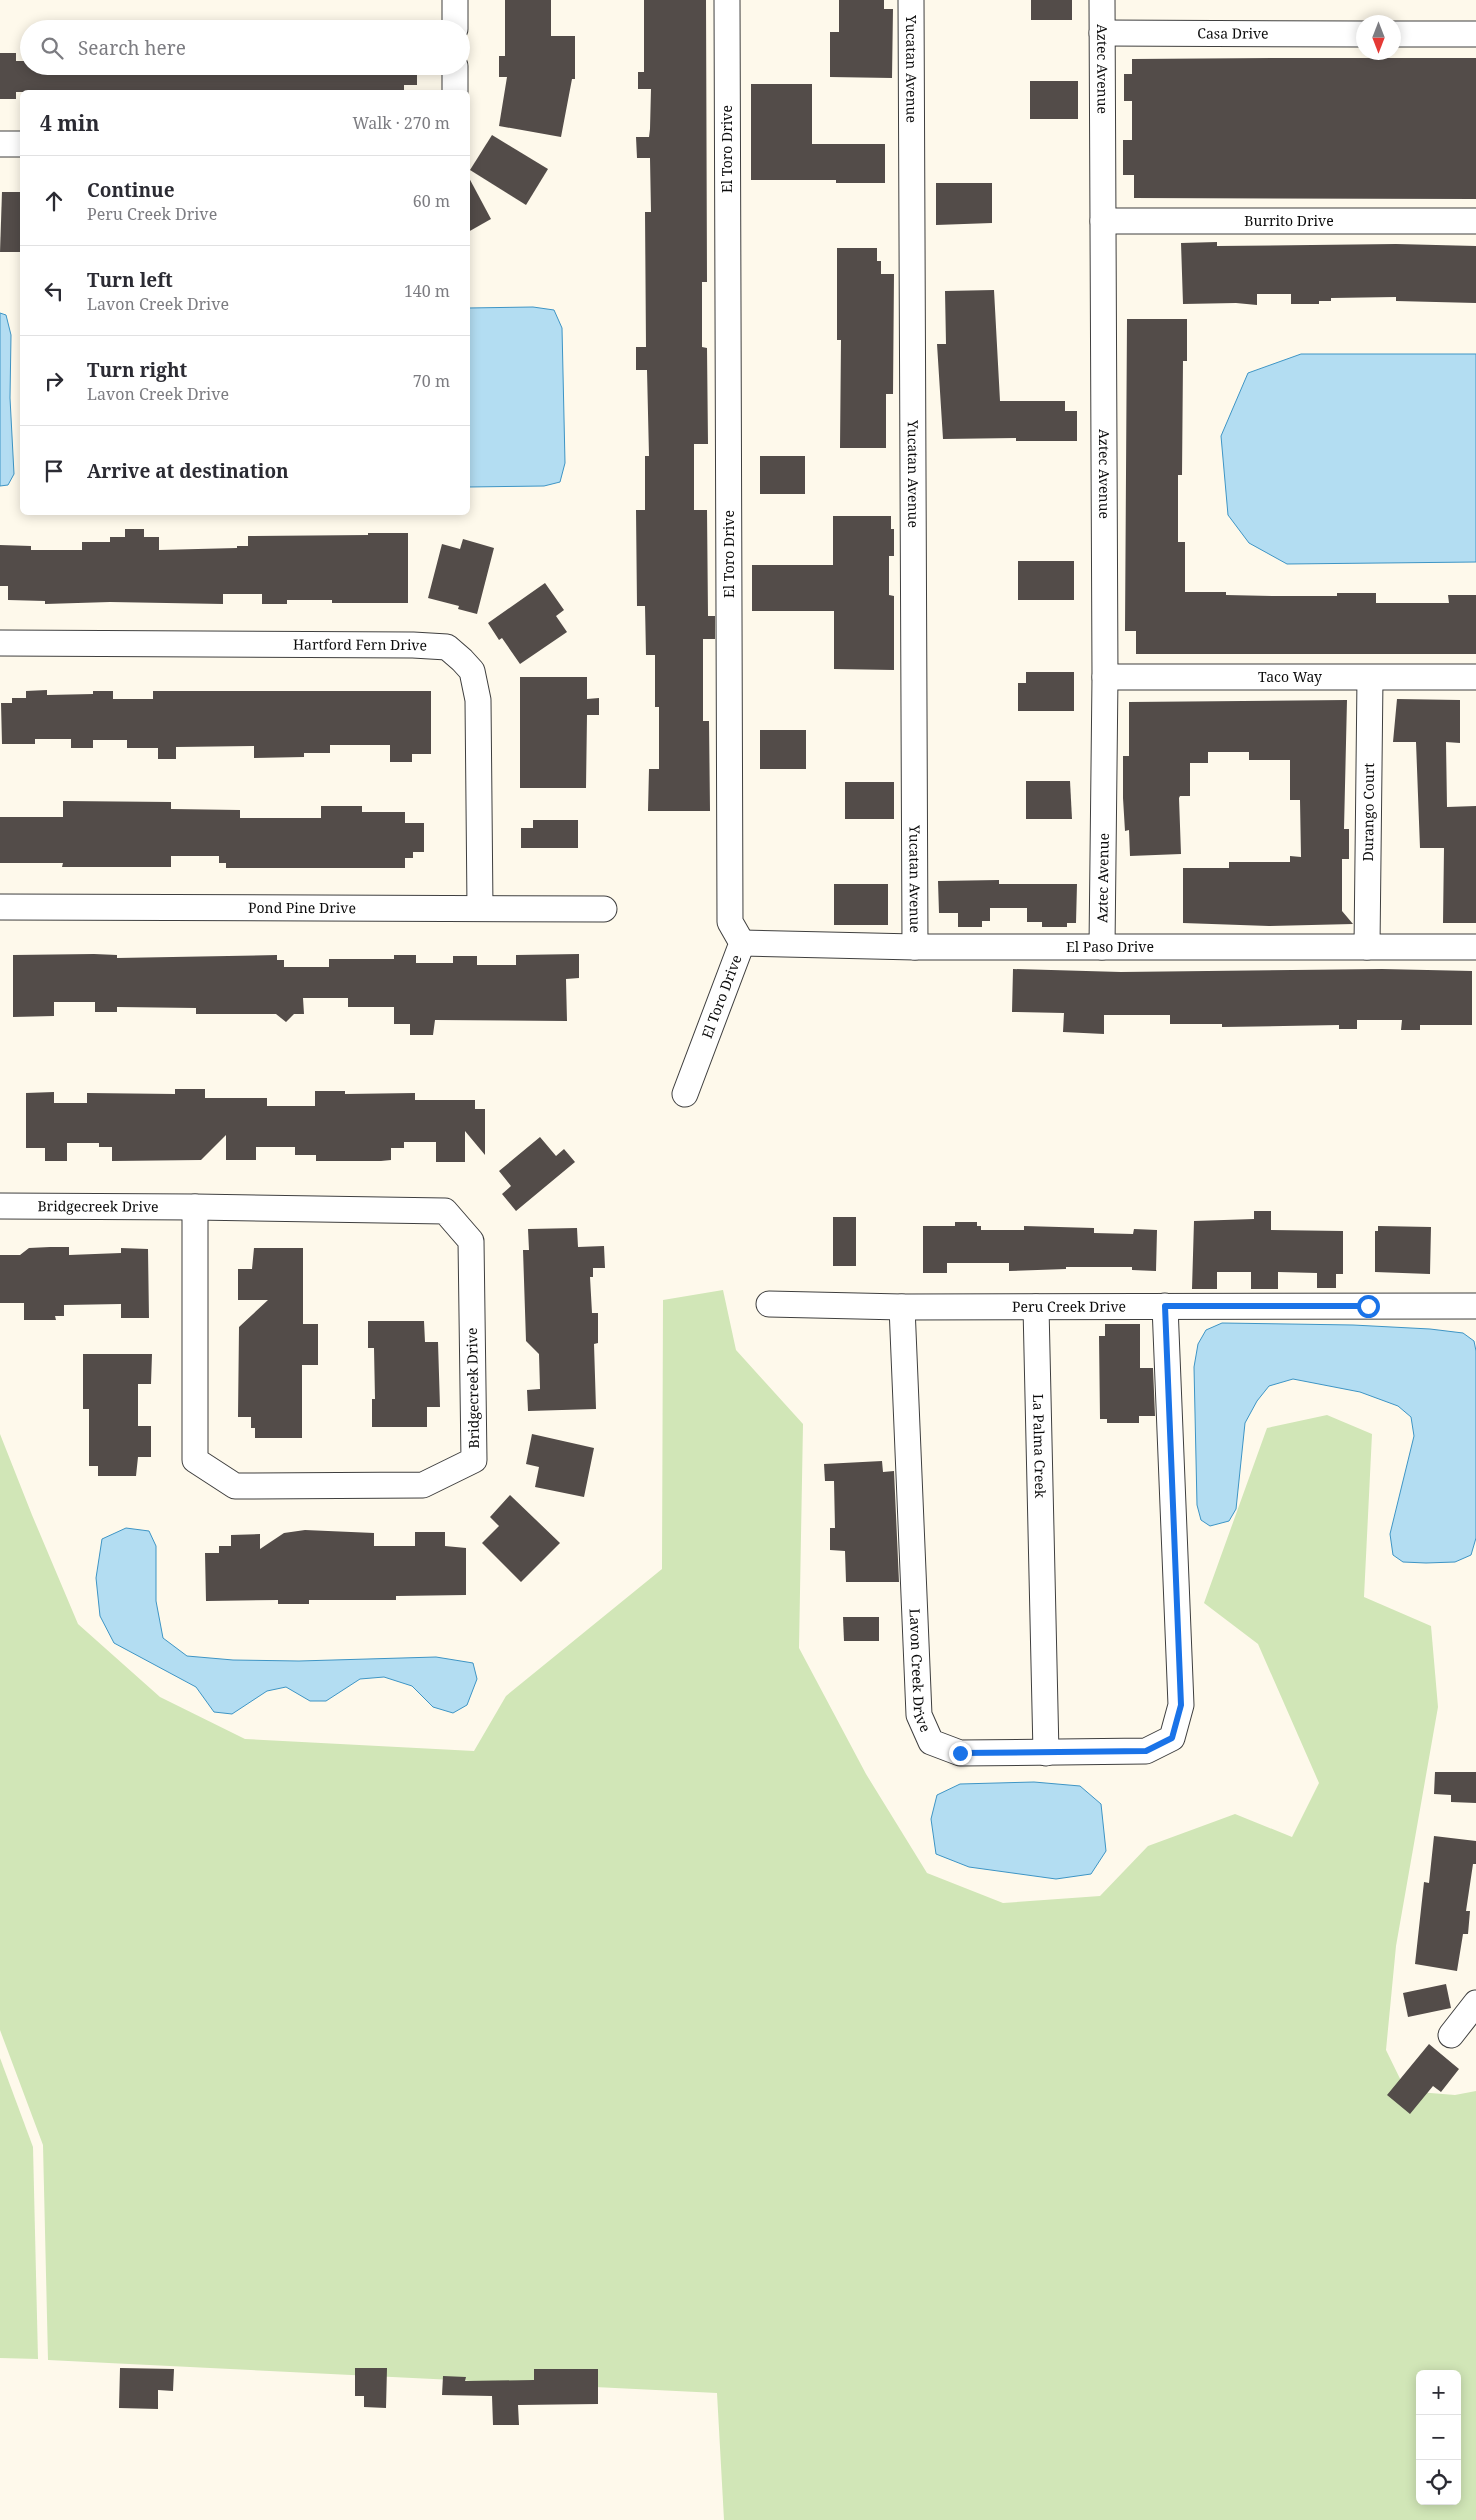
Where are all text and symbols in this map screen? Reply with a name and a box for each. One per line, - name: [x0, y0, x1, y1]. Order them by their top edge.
- street label: Yucatan Avenue: [902, 14, 922, 123]
- north arrow: [1356, 15, 1401, 60]
- search box: [20, 20, 470, 75]
- street label: Casa Drive: [1197, 23, 1269, 43]
- street label: Aztec Avenue: [1093, 24, 1113, 114]
- icon: search: [38, 34, 66, 62]
- text: Search here: [78, 35, 186, 61]
- street label: El Toro Drive: [717, 105, 736, 193]
- text: 4 min: [40, 109, 99, 137]
- text: Walk · 270 m: [353, 112, 450, 134]
- text: Continue: [87, 177, 175, 203]
- icon: ahead: [40, 187, 68, 215]
- text: 60 m: [413, 190, 450, 212]
- text: Peru Creek Drive: [87, 203, 217, 225]
- street label: Burrito Drive: [1244, 211, 1334, 230]
- text: Turn left: [87, 267, 173, 293]
- icon: left: [40, 277, 68, 305]
- text: 140 m: [404, 280, 450, 302]
- text: Lavon Creek Drive: [87, 293, 229, 315]
- text: Turn right: [87, 357, 187, 383]
- icon: right: [40, 367, 68, 395]
- text: 70 m: [413, 370, 450, 392]
- text: Lavon Creek Drive: [87, 383, 229, 405]
- street label: Yucatan Avenue: [904, 419, 923, 528]
- street label: Aztec Avenue: [1095, 429, 1114, 519]
- icon: arrive: [40, 457, 68, 485]
- text: Arrive at destination: [87, 458, 289, 484]
- street label: El Toro Drive: [719, 510, 738, 598]
- street label: Hartford Fern Drive: [293, 634, 428, 655]
- street label: Taco Way: [1258, 667, 1322, 686]
- street label: Durango Court: [1358, 762, 1378, 861]
- street label: Yucatan Avenue: [905, 824, 925, 933]
- street label: Aztec Avenue: [1092, 833, 1113, 923]
- street label: Pond Pine Drive: [248, 898, 356, 917]
- street label: El Paso Drive: [1066, 937, 1154, 956]
- street label: El Toro Drive: [697, 952, 746, 1041]
- street label: Bridgecreek Drive: [37, 1196, 159, 1216]
- route start: [1357, 1295, 1380, 1318]
- street label: Peru Creek Drive: [1012, 1297, 1126, 1316]
- street label: Bridgecreek Drive: [462, 1327, 483, 1449]
- street label: La Palma Creek: [1029, 1394, 1050, 1499]
- street label: Lavon Creek Drive: [906, 1608, 935, 1735]
- route end: [949, 1742, 972, 1765]
- map controls: [1416, 2370, 1461, 2505]
- button: +: [1416, 2370, 1461, 2415]
- button: −: [1416, 2415, 1461, 2460]
- button: locate: [1416, 2460, 1461, 2505]

